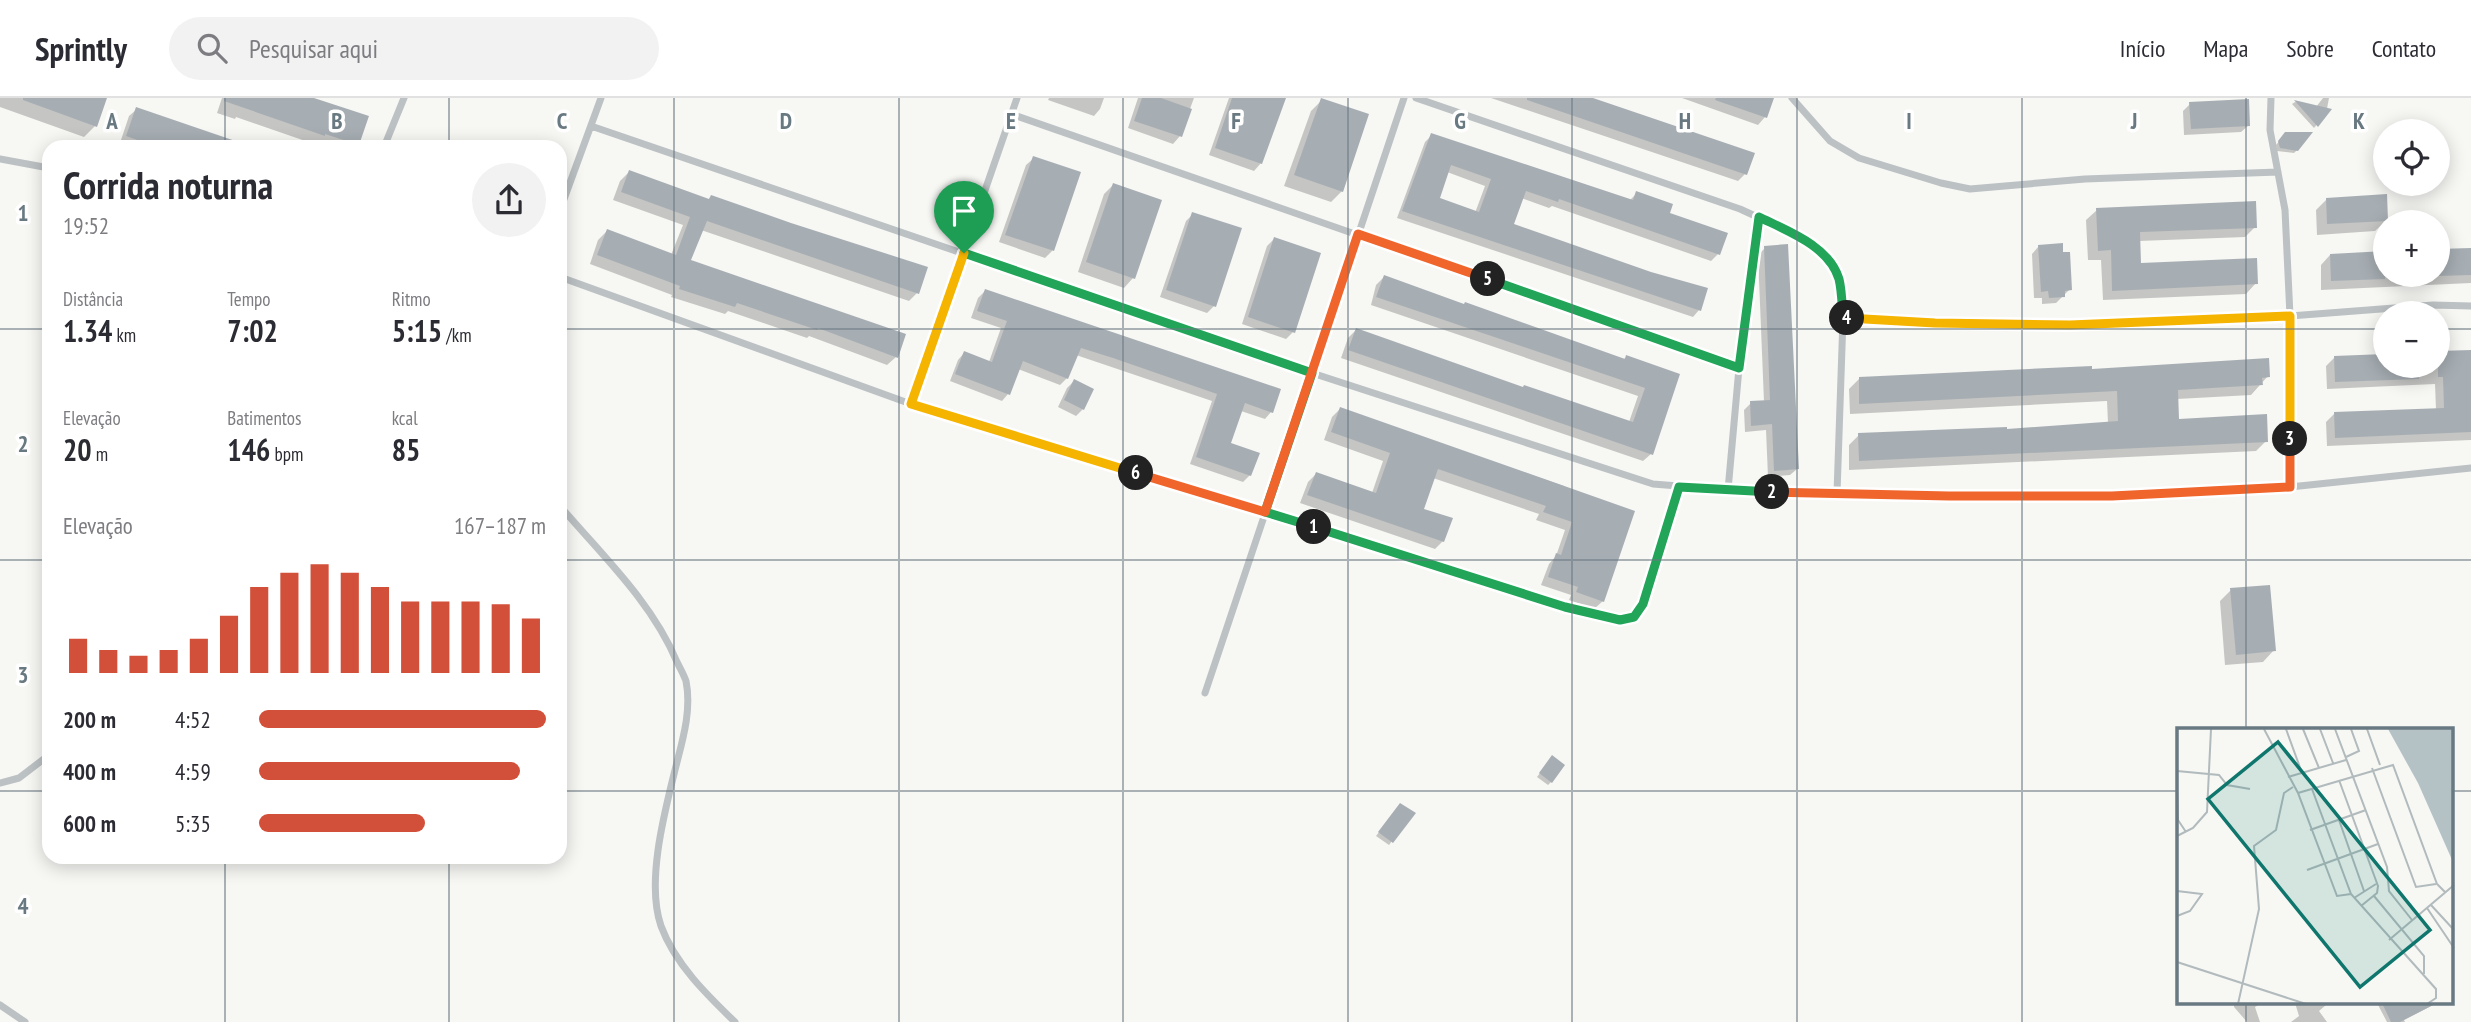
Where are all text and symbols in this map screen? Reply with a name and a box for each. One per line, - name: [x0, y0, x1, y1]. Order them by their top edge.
- search box: [169, 17, 659, 80]
- text: Sprintly: [35, 27, 127, 70]
- icon: search: [193, 29, 231, 67]
- text: Pesquisar aqui: [249, 32, 378, 65]
- text: Início: [2120, 33, 2165, 64]
- text: Mapa: [2203, 33, 2248, 64]
- text: Sobre: [2286, 33, 2334, 64]
- text: Contato: [2372, 33, 2436, 64]
- text: A: [105, 106, 118, 135]
- text: B: [331, 106, 343, 135]
- text: C: [557, 106, 568, 135]
- text: D: [780, 106, 792, 135]
- text: E: [1006, 106, 1016, 135]
- text: F: [1231, 106, 1241, 135]
- text: G: [1454, 106, 1466, 135]
- text: H: [1679, 106, 1691, 135]
- text: I: [1906, 106, 1912, 135]
- text: J: [2130, 106, 2137, 135]
- text: K: [2353, 106, 2365, 135]
- map controls: [2373, 119, 2450, 378]
- button: locate: [2373, 119, 2450, 196]
- text: Corrida noturna: [63, 160, 273, 209]
- button: share: [472, 163, 546, 237]
- pin: [934, 181, 994, 253]
- icon: arrive: [945, 192, 983, 230]
- text: 1: [18, 198, 29, 227]
- button: +: [2373, 210, 2450, 287]
- text: 19:52: [63, 211, 109, 240]
- pin: 5: [1470, 262, 1506, 296]
- text: 5: [1483, 266, 1492, 290]
- text: Distância: [63, 287, 123, 311]
- text: Tempo: [227, 287, 271, 311]
- text: Ritmo: [392, 287, 431, 311]
- pin: 4: [1829, 300, 1864, 336]
- button: −: [2373, 301, 2450, 378]
- text: 4: [1842, 305, 1851, 329]
- text: 1.34: [63, 311, 112, 350]
- text: 7:02: [227, 311, 278, 350]
- text: 5:15: [392, 311, 442, 350]
- text: km: [112, 323, 136, 347]
- text: /km: [442, 323, 472, 347]
- text: Elevação: [63, 406, 121, 430]
- text: Batimentos: [227, 406, 302, 430]
- text: kcal: [392, 406, 418, 430]
- pin: 3: [2272, 422, 2308, 456]
- text: 3: [2285, 426, 2294, 450]
- text: 2: [18, 429, 29, 458]
- text: 20: [63, 430, 92, 469]
- text: 146: [227, 430, 270, 469]
- text: 85: [392, 430, 420, 469]
- text: m: [92, 442, 108, 466]
- text: bpm: [270, 442, 303, 466]
- pin: 6: [1118, 456, 1154, 490]
- text: 6: [1131, 460, 1140, 484]
- pin: 2: [1754, 474, 1790, 510]
- text: 2: [1767, 479, 1776, 503]
- pin: 1: [1296, 510, 1332, 544]
- text: Elevação: [63, 511, 133, 540]
- text: 167–187 m: [454, 511, 546, 540]
- text: 1: [1309, 514, 1318, 538]
- text: 3: [18, 660, 29, 689]
- text: 200 m: [63, 705, 116, 734]
- text: 4:52: [175, 705, 211, 734]
- inset map: [2177, 728, 2454, 1004]
- text: 400 m: [63, 757, 116, 786]
- text: 4:59: [175, 757, 211, 786]
- text: 600 m: [63, 809, 116, 838]
- text: 5:35: [175, 809, 211, 838]
- text: 4: [18, 891, 29, 920]

